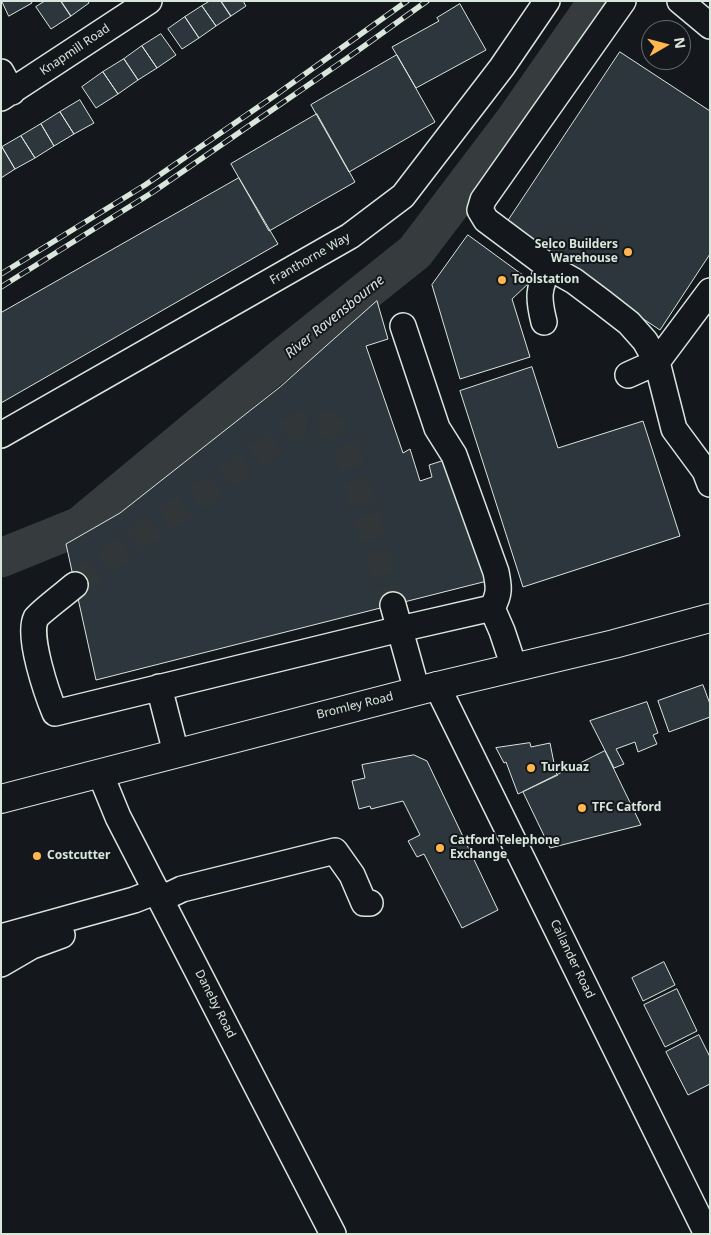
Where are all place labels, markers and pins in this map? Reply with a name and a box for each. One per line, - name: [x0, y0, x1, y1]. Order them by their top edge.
- place label: Selco Builders Warehouse: [535, 238, 618, 266]
- marker: Selco Builders Warehouse: [622, 246, 634, 258]
- place label: Toolstation: [512, 273, 579, 287]
- marker: Toolstation: [496, 274, 508, 286]
- place label: Turkuaz: [541, 761, 589, 775]
- marker: Turkuaz: [525, 762, 537, 774]
- place label: TFC Catford: [592, 801, 661, 815]
- marker: TFC Catford: [576, 802, 588, 814]
- place label: Catford Telephone Exchange: [450, 834, 560, 862]
- marker: Catford Telephone Exchange: [434, 842, 446, 854]
- place label: Costcutter: [47, 849, 110, 863]
- marker: Costcutter: [31, 850, 43, 862]

